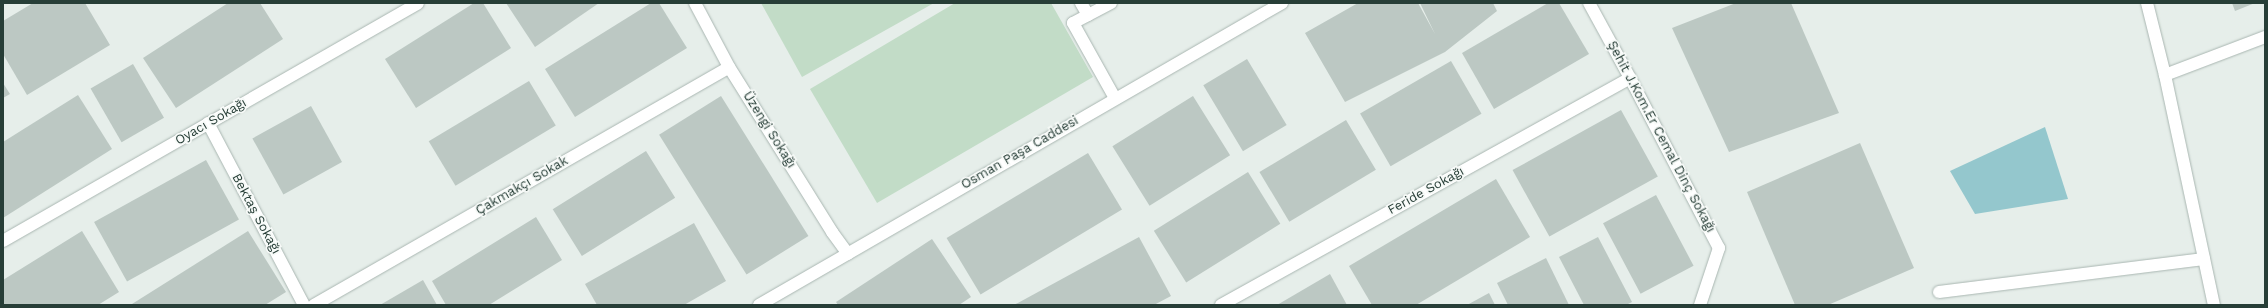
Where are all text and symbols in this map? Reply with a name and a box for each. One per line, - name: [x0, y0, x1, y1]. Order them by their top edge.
- street label: Şehit J.Kom.Er Cemal Dinç Sokağı: [1604, 38, 1718, 236]
- street label: Üzengi Sokağı: [739, 89, 799, 171]
- street label: Oyacı Sokağı: [173, 95, 249, 149]
- street label: Osman Paşa Caddesi: [958, 113, 1082, 193]
- street label: Çakmakçı Sokak: [473, 153, 571, 219]
- street label: Feride Sokağı: [1385, 164, 1467, 218]
- street label: Bektaş Sokağı: [228, 171, 284, 257]

